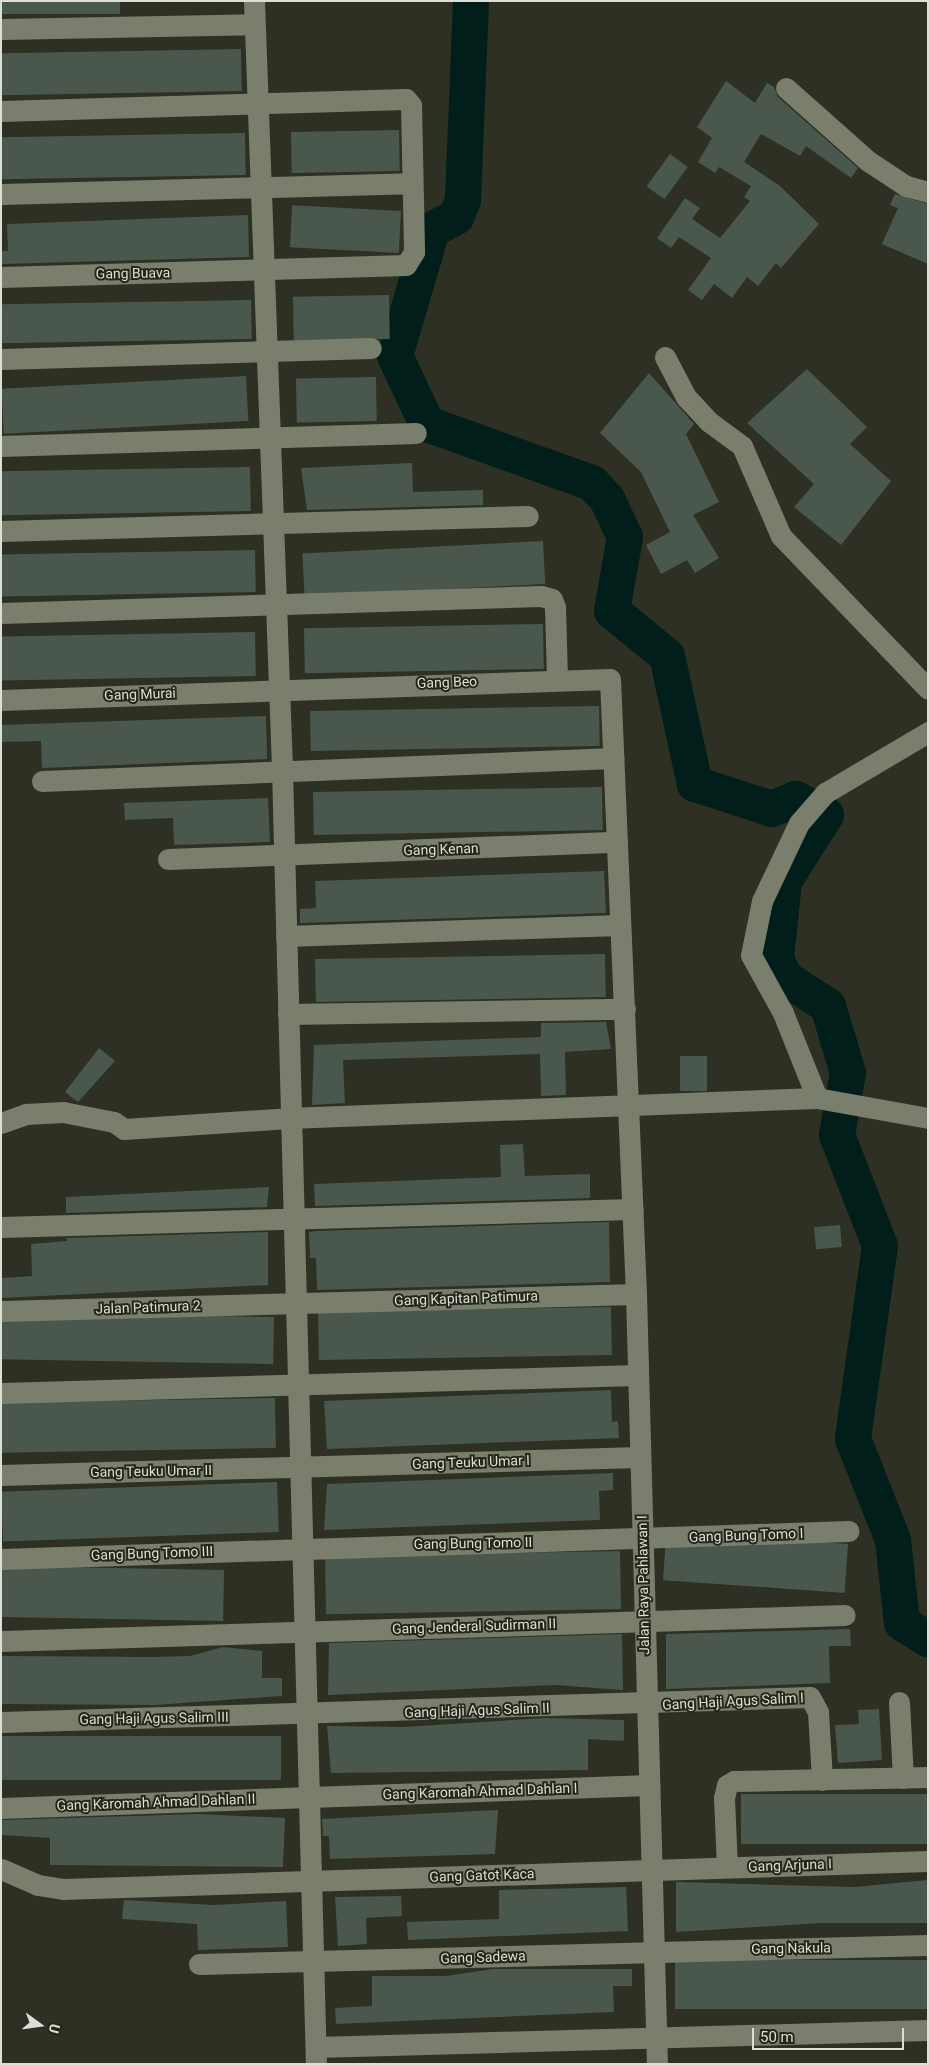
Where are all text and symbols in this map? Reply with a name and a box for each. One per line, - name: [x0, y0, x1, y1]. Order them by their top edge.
- street label: Gang Buava: [96, 264, 170, 282]
- street label: Gang Beo: [417, 673, 477, 691]
- street label: Gang Murai: [104, 684, 176, 704]
- street label: Gang Kenan: [403, 839, 479, 859]
- street label: Gang Kapitan Patimura: [394, 1287, 538, 1309]
- street label: Jalan Patimura 2: [95, 1297, 201, 1317]
- street label: Gang Teuku Umar I: [412, 1452, 530, 1472]
- street label: Gang Teuku Umar II: [90, 1462, 212, 1480]
- street label: Jalan Raya Pahlawan I: [633, 1515, 653, 1655]
- street label: Gang Bung Tomo I: [688, 1525, 804, 1545]
- street label: Gang Bung Tomo II: [413, 1534, 533, 1552]
- street label: Gang Bung Tomo III: [90, 1542, 214, 1564]
- street label: Gang Jenderal Sudirman II: [392, 1615, 556, 1637]
- street label: Gang Haji Agus Salim I: [662, 1689, 804, 1713]
- street label: Gang Haji Agus Salim II: [404, 1699, 550, 1721]
- street label: Gang Haji Agus Salim III: [79, 1708, 229, 1728]
- street label: Gang Karomah Ahmad Dahlan I: [382, 1779, 578, 1803]
- street label: Gang Karomah Ahmad Dahlan II: [56, 1790, 256, 1814]
- street label: Gang Arjuna I: [748, 1855, 832, 1875]
- street label: Gang Gatot Kaca: [429, 1865, 535, 1885]
- street label: Gang Nakula: [751, 1939, 831, 1957]
- street label: Gang Sadewa: [440, 1947, 526, 1967]
- north arrow: [15, 2000, 65, 2050]
- scale bar: [754, 2018, 906, 2050]
- text: U: [46, 2022, 63, 2035]
- text: 50 m: [760, 2028, 794, 2046]

